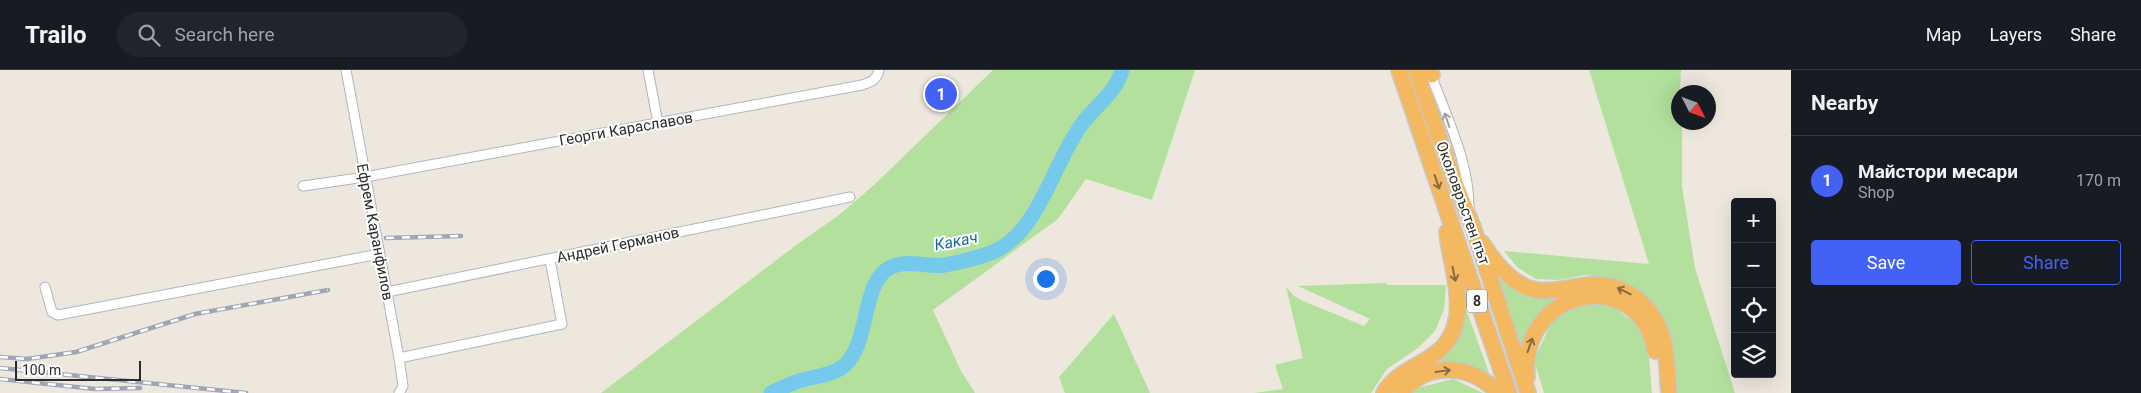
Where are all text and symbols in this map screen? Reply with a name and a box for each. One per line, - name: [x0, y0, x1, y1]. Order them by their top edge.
- search box: [117, 12, 467, 57]
- text: Trailo: [25, 21, 87, 49]
- icon: search: [135, 21, 163, 49]
- text: Search here: [175, 23, 275, 46]
- text: Map: [1926, 24, 1961, 45]
- text: Layers: [1989, 24, 2042, 45]
- text: Share: [2070, 24, 2116, 45]
- pin: 1: [925, 75, 957, 113]
- north arrow: [1671, 85, 1716, 130]
- text: Nearby: [1811, 91, 1878, 115]
- street label: Георги Караславов: [558, 108, 694, 150]
- one-way arrow: [1442, 113, 1451, 128]
- street label: Околовръстен път: [1432, 139, 1494, 267]
- text: Майстори месари: [1858, 160, 2018, 183]
- street label: Ефрем Каранфилов: [353, 162, 397, 302]
- text: 1: [1822, 171, 1832, 190]
- text: 170 m: [2076, 171, 2121, 190]
- one-way arrow: [1433, 174, 1442, 190]
- text: Shop: [1858, 183, 1894, 202]
- map controls: [1731, 198, 1776, 378]
- button: +: [1731, 198, 1776, 243]
- street label: Андрей Германов: [555, 223, 681, 267]
- water label: Какач: [933, 228, 979, 254]
- button: Save: [1811, 240, 1961, 285]
- button: Share: [1971, 240, 2121, 285]
- button: −: [1731, 243, 1776, 288]
- one-way arrow: [1450, 265, 1459, 281]
- your location: [1033, 266, 1059, 292]
- one-way arrow: [1616, 286, 1631, 296]
- button: locate: [1731, 288, 1776, 333]
- road number: 8: [1467, 290, 1487, 312]
- button: layers: [1731, 333, 1776, 378]
- one-way arrow: [1526, 338, 1535, 354]
- scale bar: [15, 358, 141, 381]
- text: 100 m: [22, 362, 61, 378]
- one-way arrow: [1435, 365, 1451, 375]

